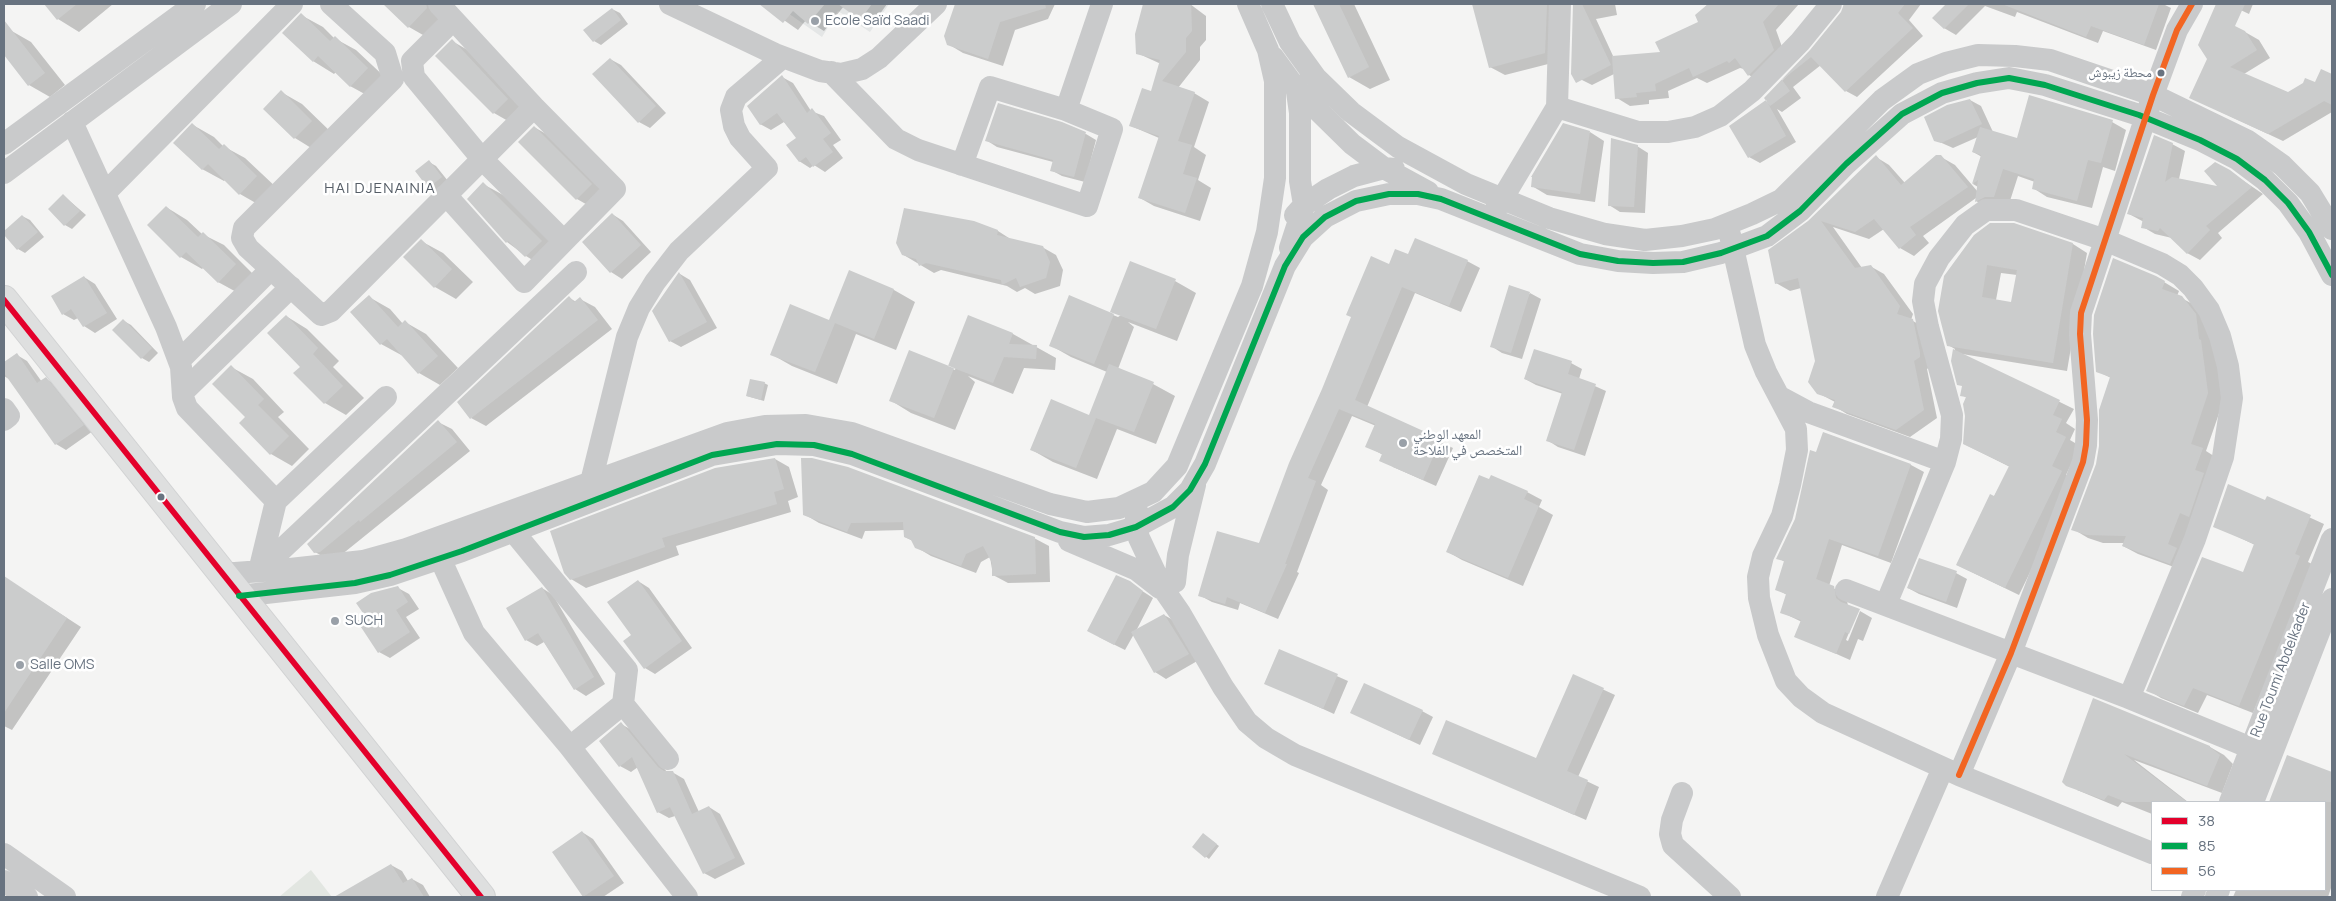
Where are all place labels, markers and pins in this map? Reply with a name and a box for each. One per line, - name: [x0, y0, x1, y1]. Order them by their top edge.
- place label: Ecole Saïd Saadi: [825, 13, 930, 29]
- marker: Ecole Saïd Saadi: [809, 15, 821, 27]
- place label: محطة زيبوش: [2088, 65, 2152, 81]
- marker: محطة زيبوش: [2156, 68, 2166, 78]
- place label: المعهد الوطني المتخصص في الفلاحة: [1413, 427, 1522, 460]
- marker: المعهد الوطني المتخصص في الفلاحة: [1397, 437, 1409, 449]
- unlabelled marker: [156, 492, 166, 502]
- place label: SUCH: [345, 613, 383, 629]
- marker: SUCH: [329, 615, 341, 627]
- place label: Salle OMS: [30, 657, 94, 673]
- marker: Salle OMS: [14, 659, 26, 671]

